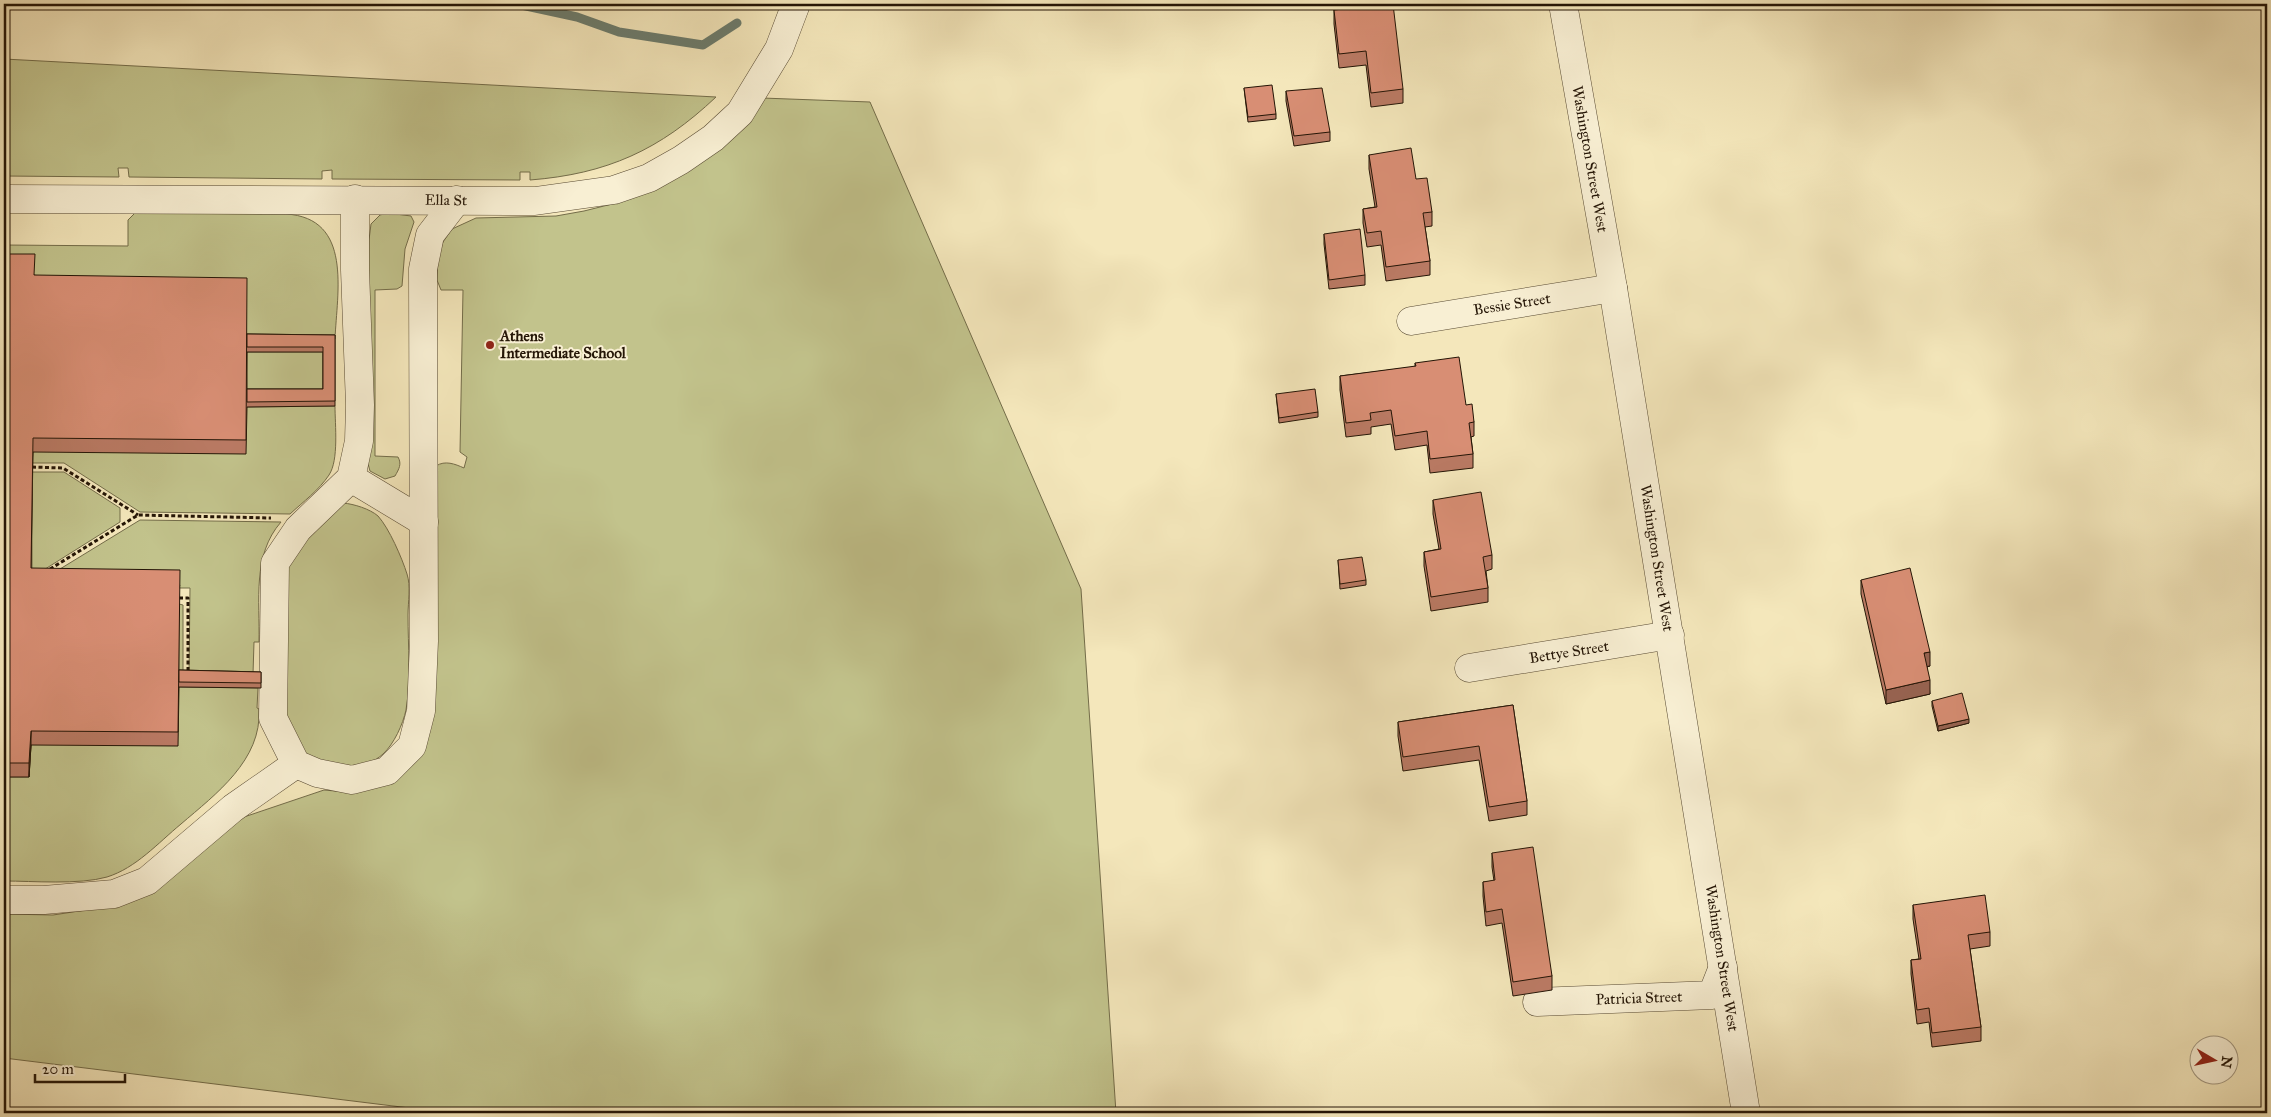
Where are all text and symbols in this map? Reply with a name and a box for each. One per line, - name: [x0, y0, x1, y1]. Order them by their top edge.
- street label: Washington Street West: [1568, 84, 1612, 234]
- street label: Ella St: [425, 191, 468, 209]
- street label: Bessie Street: [1472, 289, 1553, 319]
- place label: Athens Intermediate School: [499, 327, 627, 362]
- marker: Athens Intermediate School: [484, 339, 496, 351]
- street label: Washington Street West: [1637, 483, 1678, 633]
- street label: Bettye Street: [1528, 637, 1611, 667]
- street label: Washington Street West: [1702, 883, 1743, 1033]
- street label: Patricia Street: [1595, 987, 1683, 1009]
- north arrow: [2188, 1034, 2238, 1084]
- scale bar: [35, 1052, 125, 1084]
- text: N: [2217, 1055, 2236, 1069]
- text: 20 m: [42, 1060, 74, 1078]

